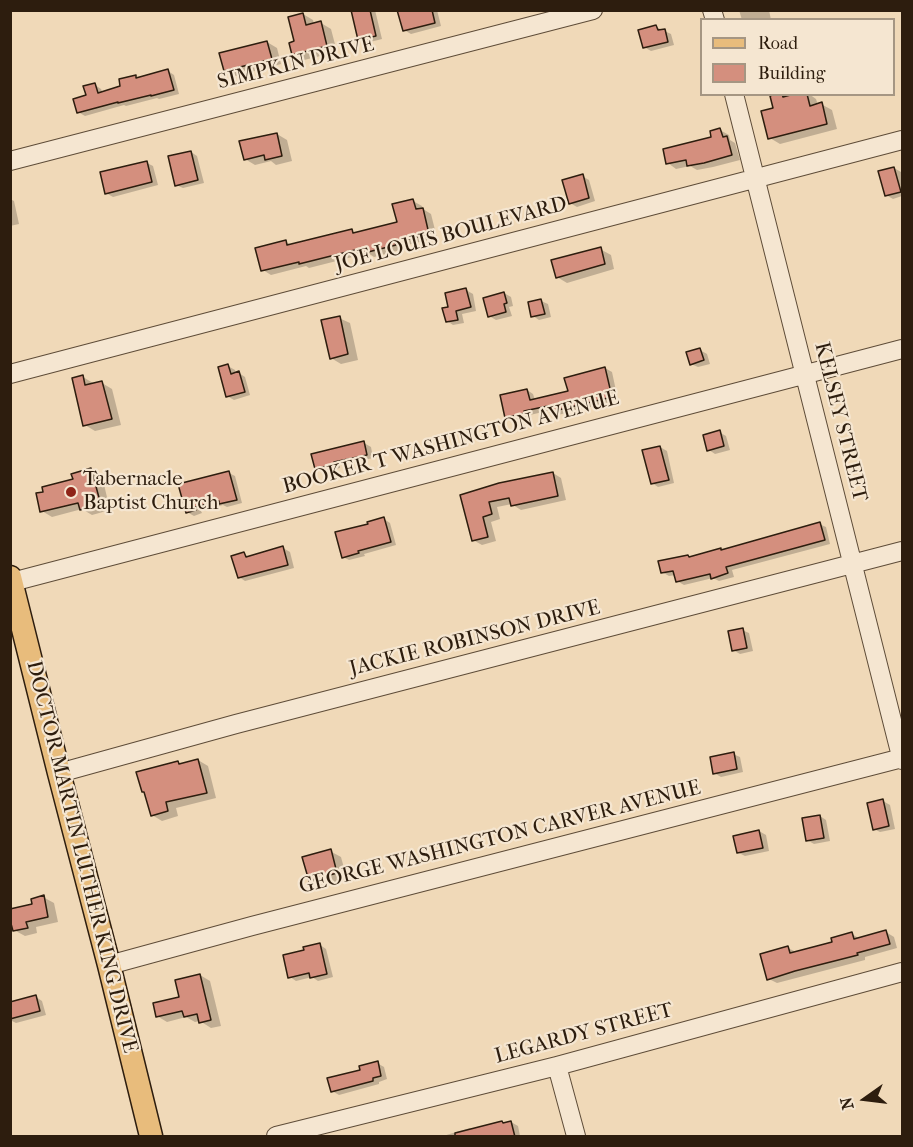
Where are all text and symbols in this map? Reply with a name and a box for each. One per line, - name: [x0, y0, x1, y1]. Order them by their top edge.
- legend: [700, 18, 895, 96]
- street label: SIMPKIN DRIVE: [215, 32, 377, 96]
- text: Road: [758, 33, 798, 54]
- text: Building: [758, 63, 825, 84]
- street label: JOE LOUIS BOULEVARD: [332, 192, 570, 278]
- street label: KELSEY STREET: [808, 340, 872, 504]
- street label: BOOKER T WASHINGTON AVENUE: [280, 386, 622, 500]
- place label: Tabernacle Baptist Church: [83, 467, 219, 517]
- marker: Tabernacle Baptist Church: [64, 485, 78, 499]
- street label: JACKIE ROBINSON DRIVE: [347, 596, 603, 682]
- street label: DOCTOR MARTIN LUTHER KING DRIVE: [20, 658, 142, 1056]
- street label: GEORGE WASHINGTON CARVER AVENUE: [297, 776, 703, 900]
- street label: LEGARDY STREET: [492, 998, 676, 1070]
- north arrow: [835, 1069, 895, 1129]
- text: N: [836, 1095, 858, 1112]

